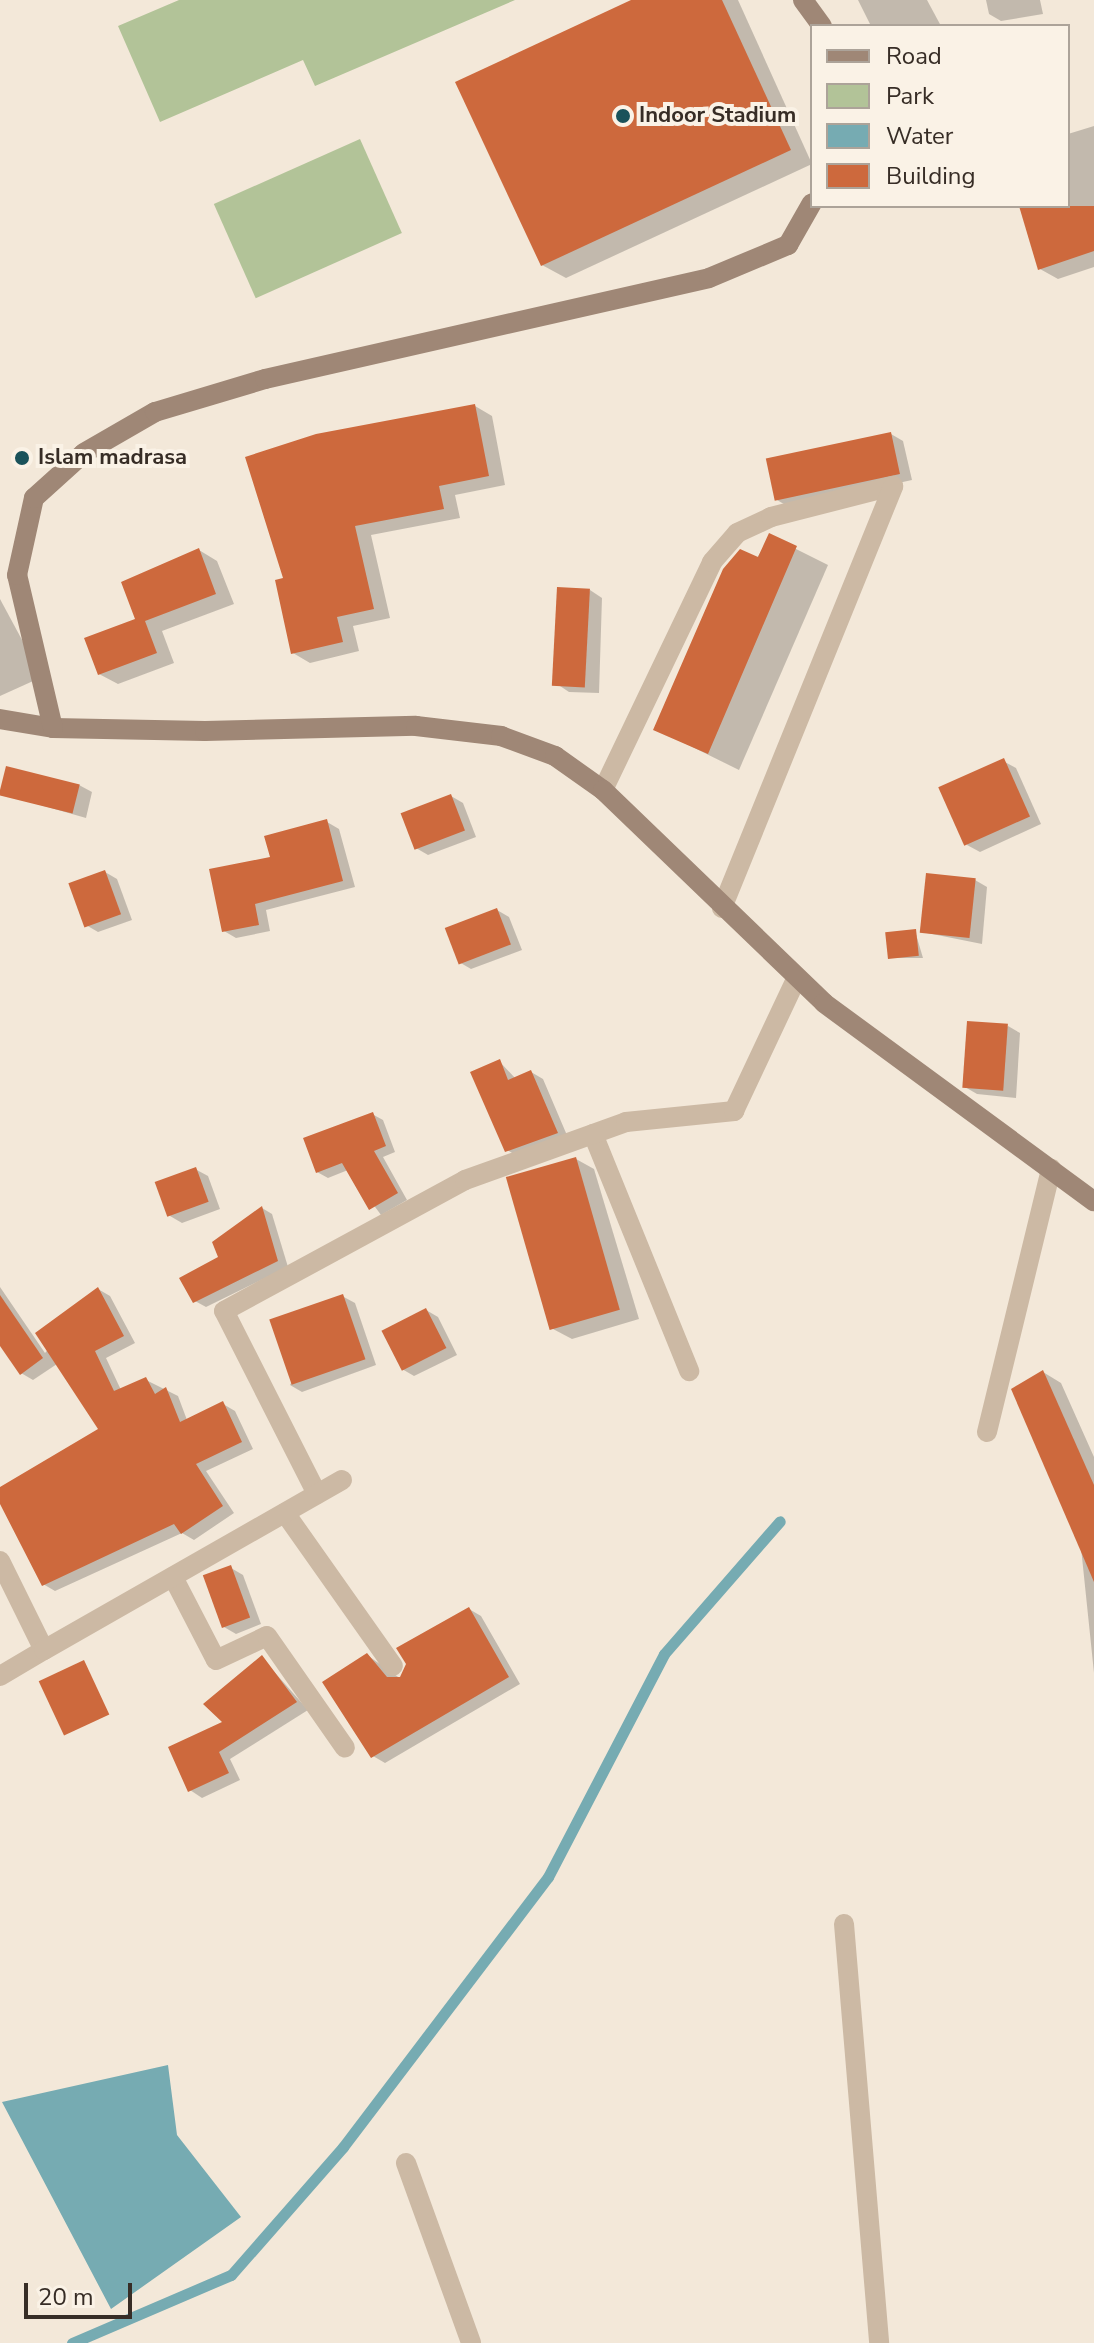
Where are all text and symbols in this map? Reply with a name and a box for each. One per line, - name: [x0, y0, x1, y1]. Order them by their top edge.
- legend: [810, 24, 1070, 208]
- text: Road: [886, 40, 942, 72]
- text: Park: [886, 80, 934, 112]
- place label: Indoor Stadium: [639, 103, 796, 129]
- marker: Indoor Stadium: [614, 107, 632, 125]
- text: Water: [886, 120, 953, 152]
- text: Building: [886, 160, 976, 192]
- place label: Islam madrasa: [38, 445, 187, 471]
- marker: Islam madrasa: [13, 449, 31, 467]
- scale bar: [28, 2267, 136, 2317]
- text: 20 m: [38, 2281, 94, 2313]

